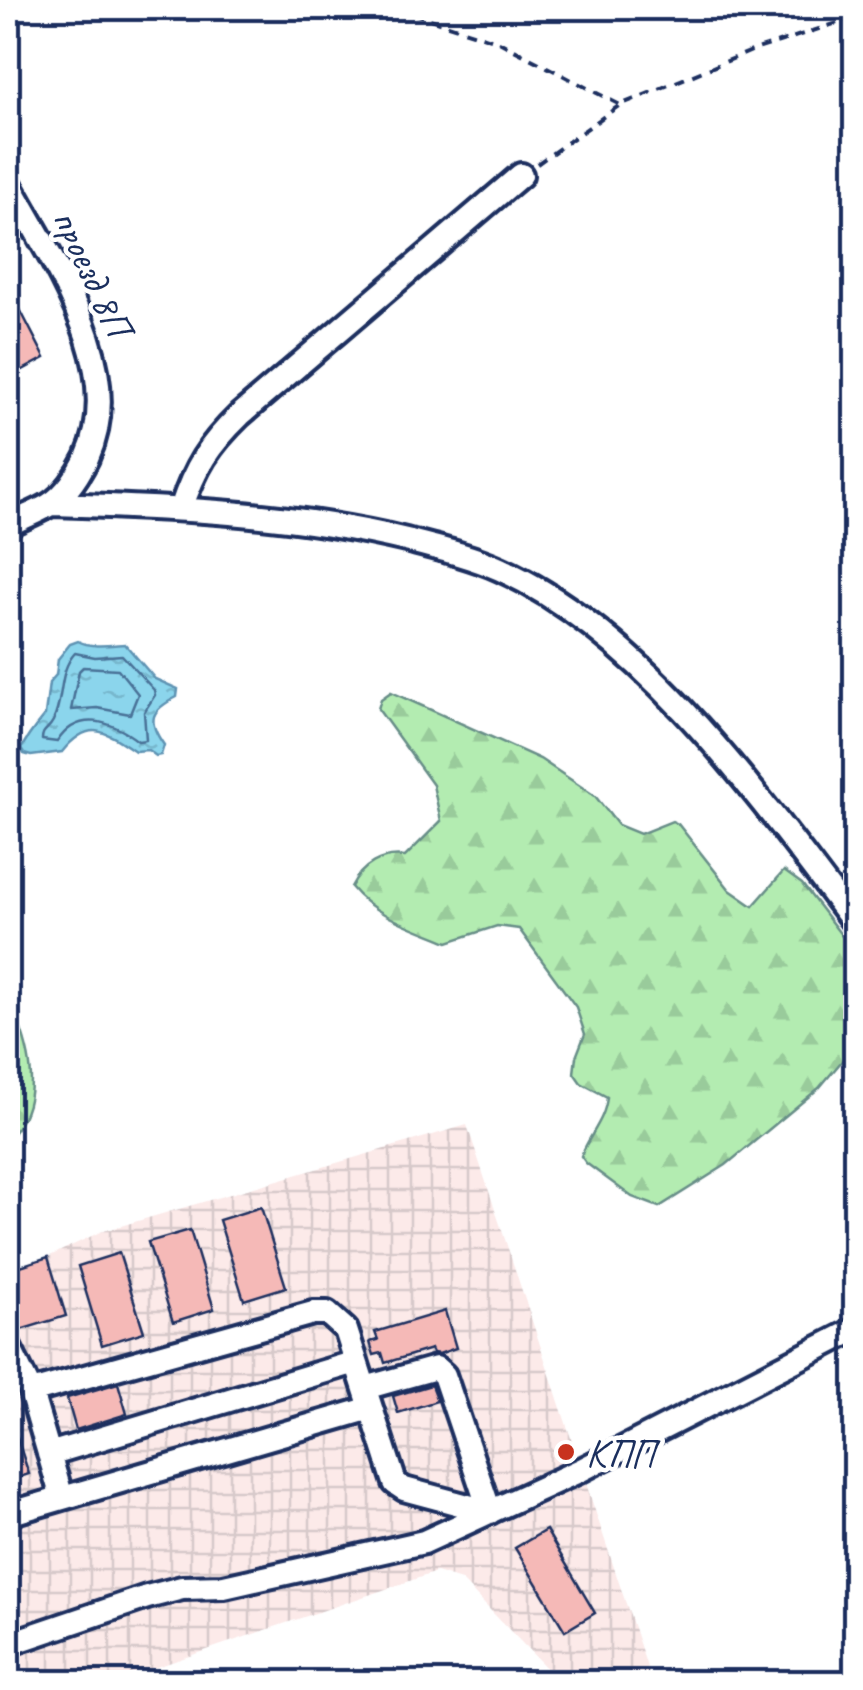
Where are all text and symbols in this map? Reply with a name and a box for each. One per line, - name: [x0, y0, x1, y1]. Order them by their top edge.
- street label: проезд 8П: [41, 201, 146, 350]
- place label: КПП: [586, 1428, 661, 1478]
- marker: КПП: [555, 1441, 577, 1463]

